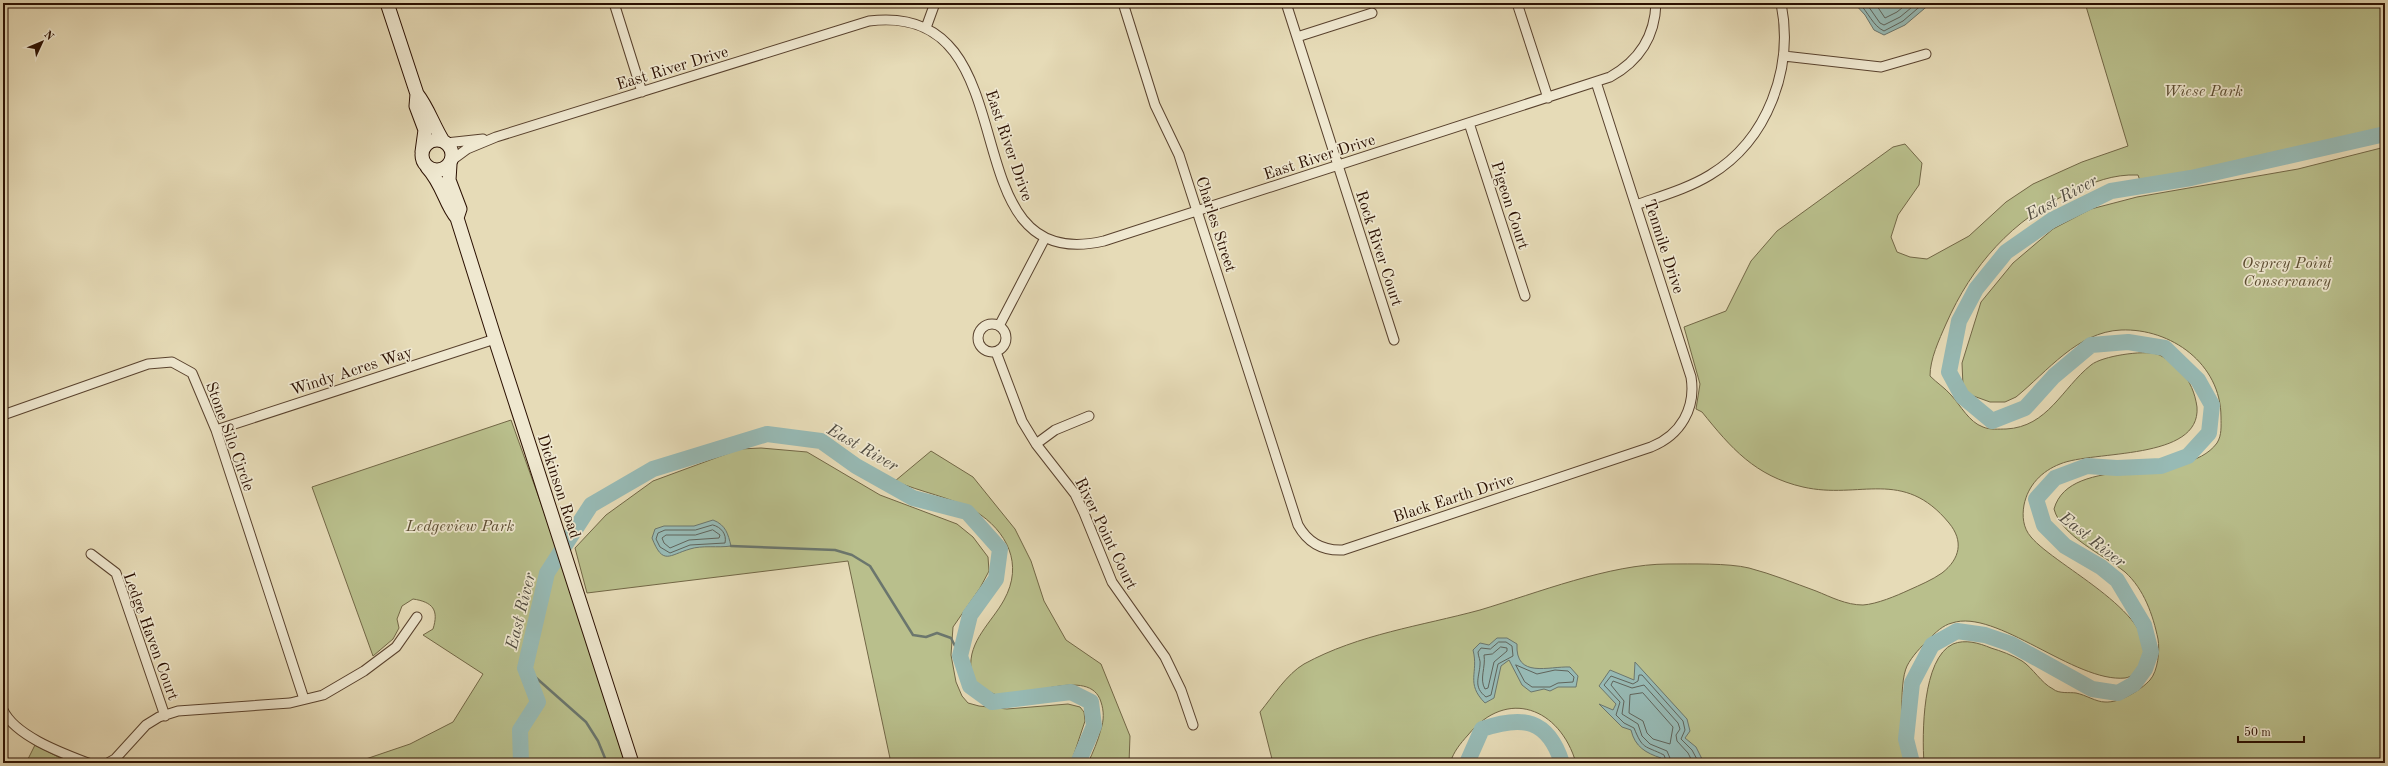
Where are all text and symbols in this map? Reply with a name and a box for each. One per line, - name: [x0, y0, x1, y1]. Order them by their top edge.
- north arrow: [22, 22, 62, 62]
- text: N: [41, 29, 55, 43]
- street label: East River Drive: [615, 44, 731, 94]
- park label: Wiese Park: [2163, 84, 2243, 100]
- street label: East River Drive: [982, 88, 1035, 203]
- street label: East River Drive: [1262, 132, 1377, 183]
- street label: Pigeon Court: [1487, 160, 1531, 252]
- water label: East River: [2022, 172, 2101, 225]
- street label: Charles Street: [1192, 175, 1238, 275]
- street label: Rock River Court: [1352, 189, 1404, 309]
- street label: Tenmile Drive: [1640, 198, 1686, 296]
- park label: Osprey Point Conservancy: [2242, 256, 2333, 290]
- street label: Windy Acres Way: [289, 344, 415, 399]
- street label: Stone Silo Circle: [202, 380, 256, 494]
- water label: East River: [823, 421, 901, 476]
- street label: Dickinson Road: [534, 432, 583, 541]
- street label: Black Earth Drive: [1391, 472, 1516, 526]
- street label: River Point Court: [1071, 475, 1139, 593]
- water label: East River: [2055, 509, 2129, 571]
- park label: Ledgeview Park: [405, 519, 514, 535]
- street label: Ledge Haven Court: [120, 571, 181, 703]
- water label: East River: [503, 571, 539, 653]
- scale bar: [2238, 718, 2304, 744]
- text: 50 m: [2244, 726, 2271, 739]

